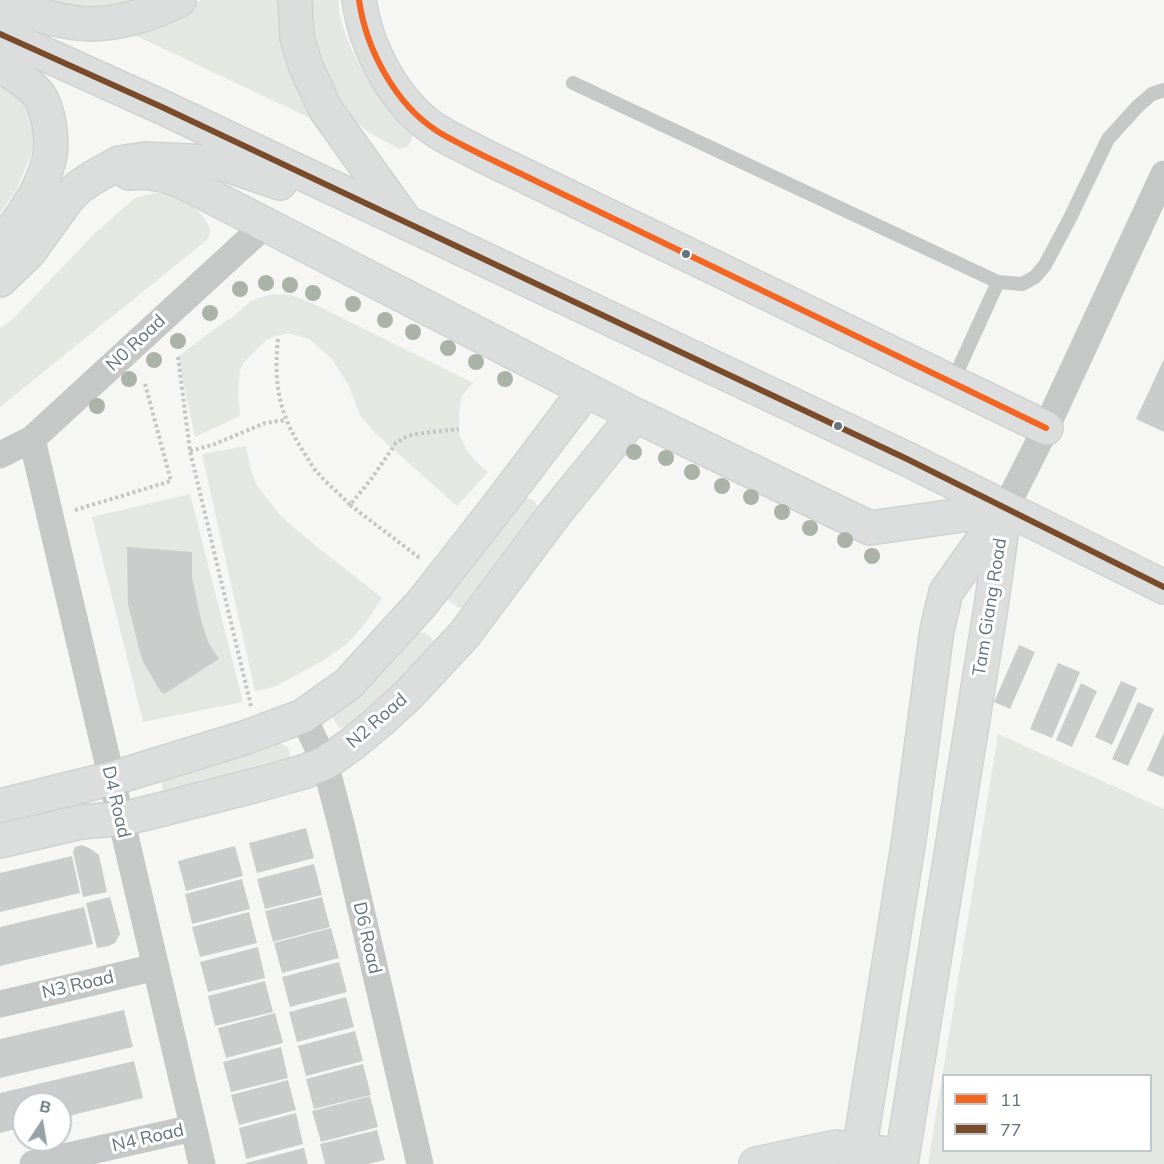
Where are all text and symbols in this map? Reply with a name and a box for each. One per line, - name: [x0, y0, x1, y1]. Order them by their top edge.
- unlabelled marker: [680, 248, 692, 260]
- street label: N0 Road: [102, 310, 170, 376]
- unlabelled marker: [832, 420, 844, 432]
- street label: Tam Giang Road: [968, 537, 1012, 677]
- street label: N2 Road: [342, 689, 412, 753]
- street label: D4 Road: [97, 764, 135, 840]
- street label: D6 Road: [348, 900, 386, 976]
- street label: N3 Road: [40, 966, 116, 1004]
- legend: [942, 1074, 1152, 1152]
- text: 11: [1000, 1088, 1022, 1111]
- north arrow: [12, 1092, 72, 1152]
- text: B: [38, 1095, 53, 1117]
- text: 77: [1000, 1118, 1022, 1141]
- street label: N4 Road: [110, 1119, 186, 1157]

